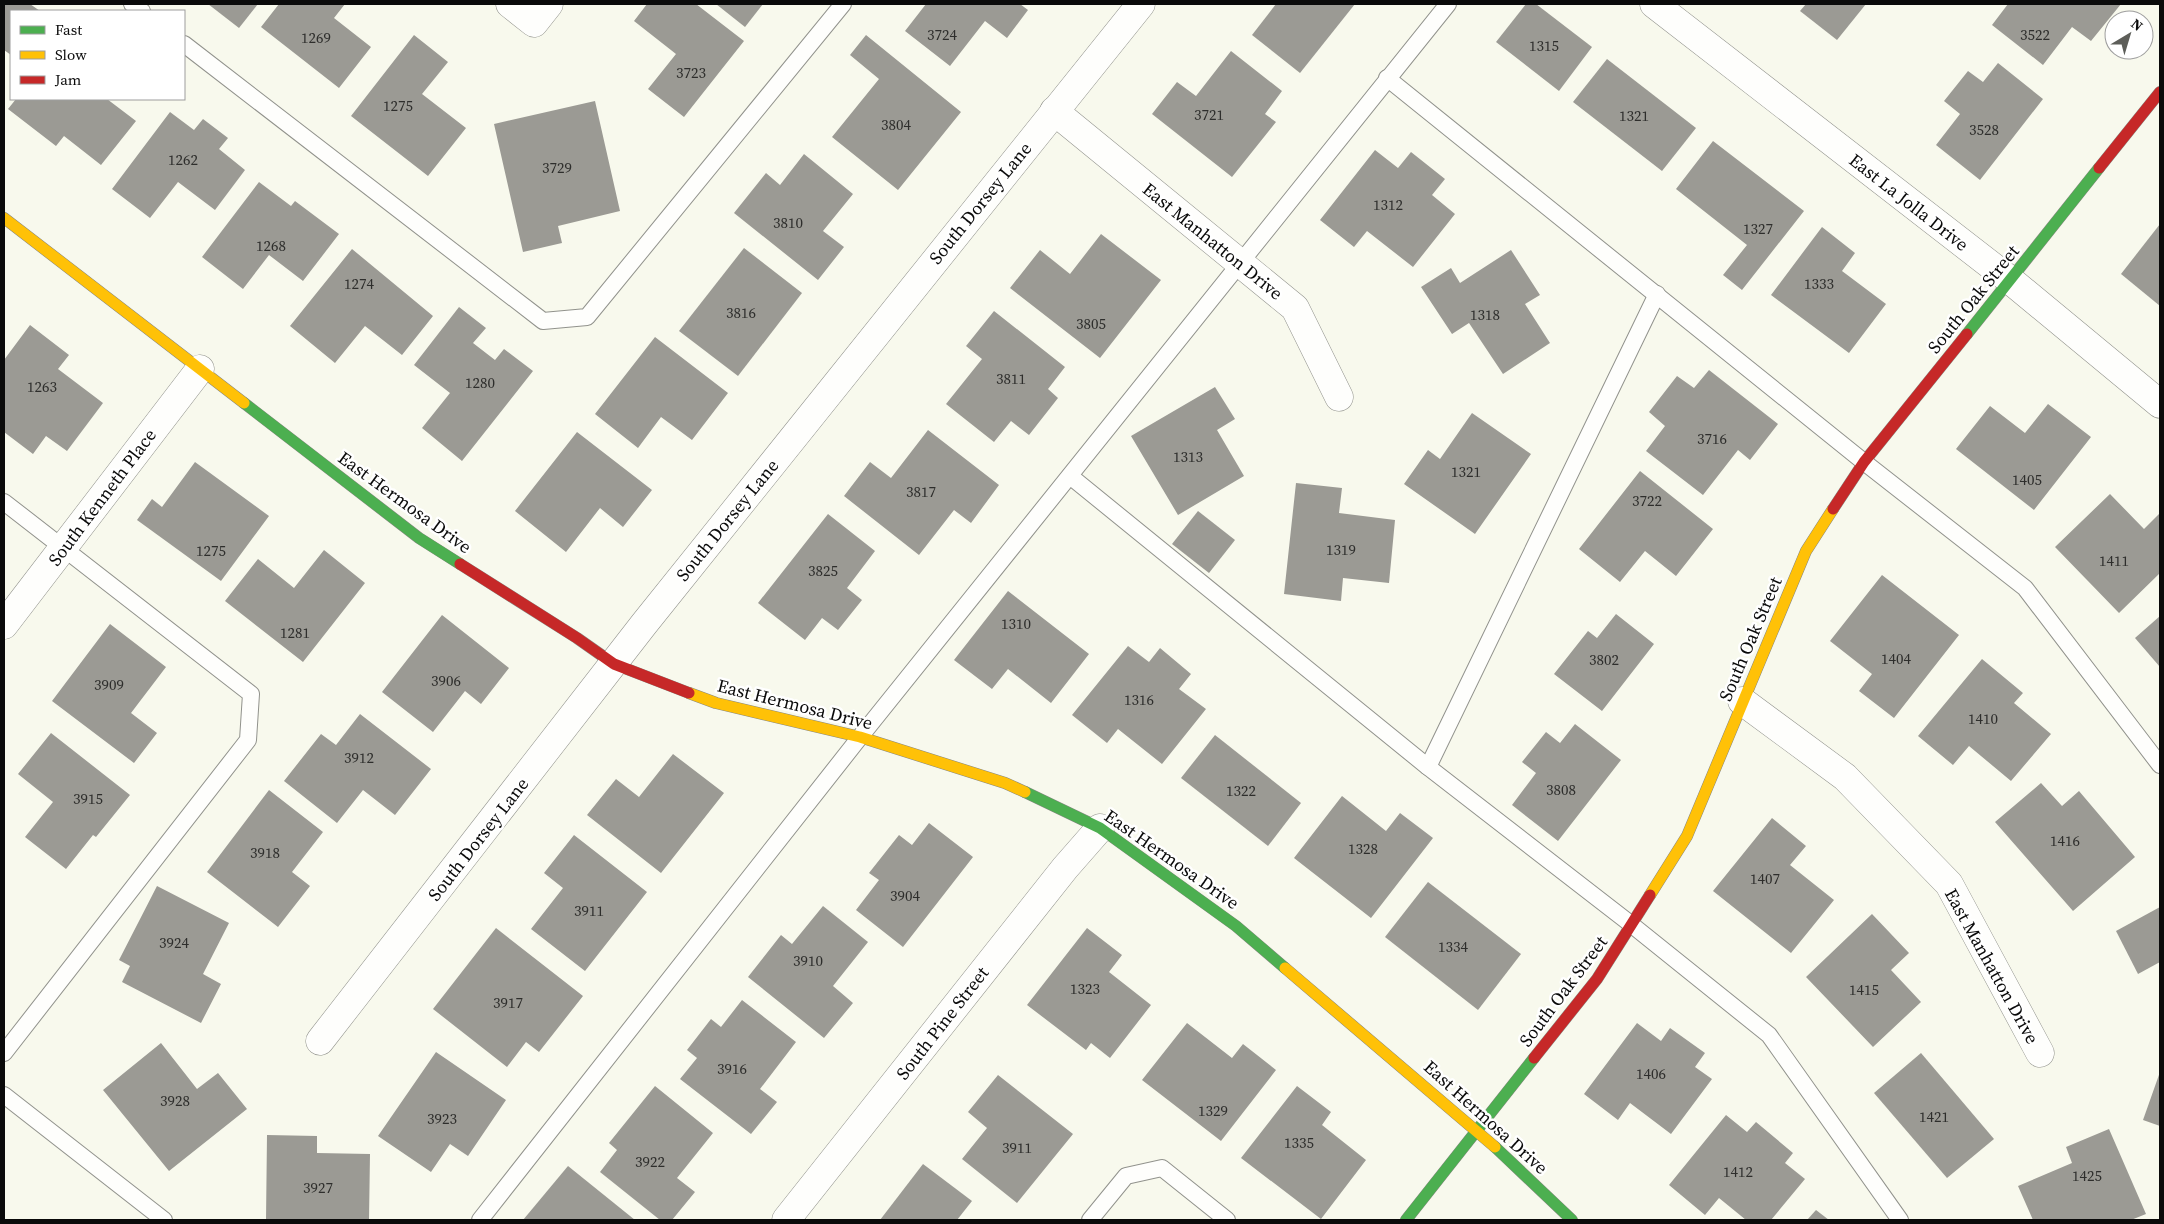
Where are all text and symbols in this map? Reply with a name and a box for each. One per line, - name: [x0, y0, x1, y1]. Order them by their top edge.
- legend: [10, 10, 185, 100]
- north arrow: [2104, 10, 2154, 60]
- text: N: [2127, 14, 2147, 36]
- text: Fast: [55, 19, 82, 40]
- house number: 3724: [927, 24, 957, 45]
- house number: 3522: [2020, 24, 2050, 45]
- house number: 1269: [301, 27, 331, 48]
- house number: 1315: [1529, 35, 1559, 56]
- text: Slow: [55, 44, 87, 65]
- house number: 3723: [676, 62, 706, 83]
- text: Jam: [54, 69, 82, 90]
- house number: 1275: [383, 95, 413, 116]
- house number: 3721: [1194, 104, 1224, 125]
- house number: 1321: [1619, 105, 1649, 126]
- house number: 3804: [881, 114, 911, 135]
- house number: 3528: [1969, 119, 1999, 140]
- street label: South Dorsey Lane: [923, 137, 1037, 269]
- street label: East La Jolla Drive: [1844, 147, 1974, 257]
- house number: 1262: [168, 149, 198, 170]
- house number: 3729: [542, 157, 572, 178]
- street label: East Manhatton Drive: [1138, 177, 1288, 305]
- house number: 1312: [1373, 194, 1403, 215]
- house number: 3810: [773, 212, 803, 233]
- house number: 1327: [1743, 218, 1773, 239]
- house number: 1268: [256, 235, 286, 256]
- street label: South Oak Street: [1922, 239, 2025, 358]
- house number: 1274: [344, 273, 374, 294]
- house number: 1333: [1804, 273, 1834, 294]
- house number: 3816: [726, 302, 756, 323]
- house number: 1318: [1470, 304, 1500, 325]
- house number: 3805: [1076, 313, 1106, 334]
- house number: 3811: [996, 368, 1026, 389]
- house number: 1280: [465, 372, 495, 393]
- house number: 1263: [27, 376, 57, 397]
- street label: South Kenneth Place: [42, 423, 162, 571]
- house number: 3716: [1697, 428, 1727, 449]
- street label: East Hermosa Drive: [333, 445, 477, 559]
- house number: 1313: [1173, 446, 1203, 467]
- street label: South Dorsey Lane: [670, 454, 784, 586]
- house number: 1321: [1451, 461, 1481, 482]
- house number: 1405: [2012, 469, 2042, 490]
- house number: 3817: [906, 481, 936, 502]
- house number: 3722: [1632, 490, 1662, 511]
- house number: 1319: [1326, 539, 1356, 560]
- house number: 1275: [196, 540, 226, 561]
- house number: 1411: [2099, 550, 2129, 571]
- house number: 3825: [808, 560, 838, 581]
- street label: South Oak Street: [1713, 573, 1787, 705]
- house number: 1310: [1001, 613, 1031, 634]
- house number: 1281: [280, 622, 310, 643]
- house number: 1404: [1881, 648, 1911, 669]
- house number: 3802: [1589, 649, 1619, 670]
- house number: 3906: [431, 670, 461, 691]
- street label: East Hermosa Drive: [715, 673, 875, 735]
- house number: 3909: [94, 674, 124, 695]
- house number: 1316: [1124, 689, 1154, 710]
- house number: 1410: [1968, 708, 1998, 729]
- house number: 3912: [344, 747, 374, 768]
- street label: South Dorsey Lane: [422, 772, 534, 906]
- house number: 3808: [1546, 779, 1576, 800]
- house number: 1322: [1226, 780, 1256, 801]
- house number: 3915: [73, 788, 103, 809]
- street label: East Hermosa Drive: [1100, 803, 1244, 915]
- house number: 1416: [2050, 830, 2080, 851]
- house number: 1328: [1348, 838, 1378, 859]
- house number: 3918: [250, 842, 280, 863]
- house number: 1407: [1750, 868, 1780, 889]
- street label: East Manhatton Drive: [1939, 884, 2045, 1048]
- house number: 3904: [890, 885, 920, 906]
- house number: 3911: [574, 900, 604, 921]
- street label: South Oak Street: [1513, 930, 1613, 1052]
- house number: 3924: [159, 932, 189, 953]
- house number: 1334: [1438, 936, 1468, 957]
- house number: 3910: [793, 950, 823, 971]
- street label: South Pine Street: [890, 961, 994, 1085]
- house number: 1323: [1070, 978, 1100, 999]
- house number: 1415: [1849, 979, 1879, 1000]
- house number: 3917: [493, 992, 523, 1013]
- street label: East Hermosa Drive: [1418, 1054, 1554, 1180]
- house number: 3916: [717, 1058, 747, 1079]
- house number: 1406: [1636, 1063, 1666, 1084]
- house number: 3928: [160, 1090, 190, 1111]
- house number: 1329: [1198, 1100, 1228, 1121]
- house number: 1421: [1919, 1106, 1949, 1127]
- house number: 3923: [427, 1108, 457, 1129]
- house number: 1335: [1284, 1132, 1314, 1153]
- house number: 3911: [1002, 1137, 1032, 1158]
- house number: 3922: [635, 1151, 665, 1172]
- house number: 1412: [1723, 1161, 1753, 1182]
- house number: 1425: [2072, 1165, 2102, 1186]
- house number: 3927: [303, 1177, 333, 1198]

